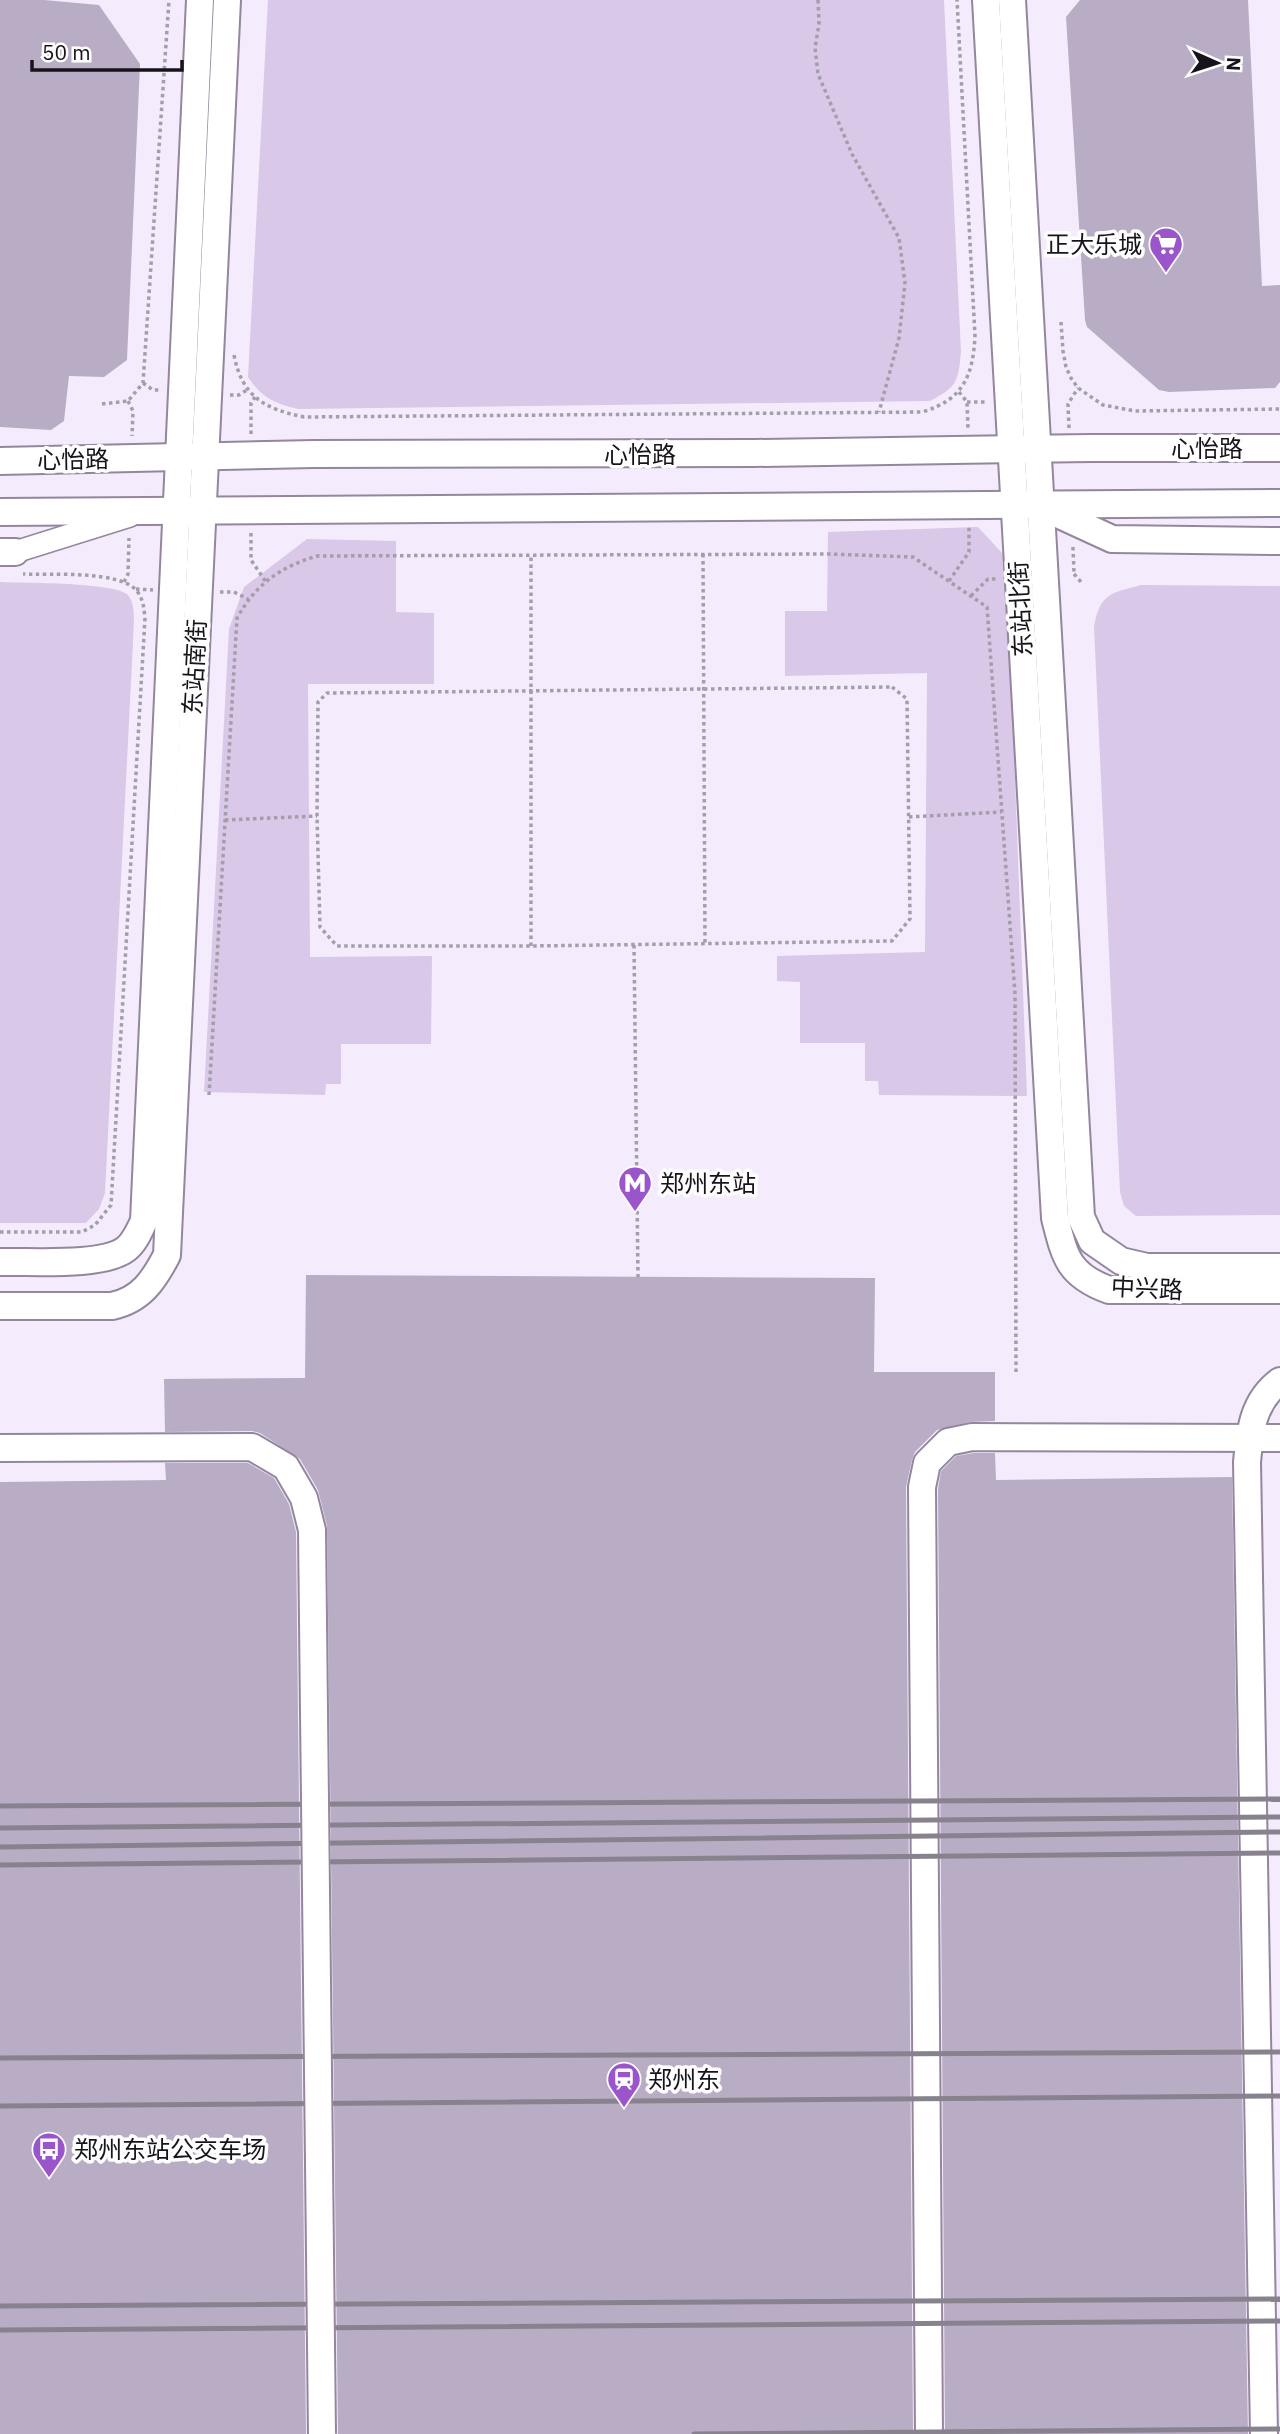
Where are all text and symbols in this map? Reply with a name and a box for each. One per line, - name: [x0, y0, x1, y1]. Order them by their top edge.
- scale bar: [32, 28, 182, 72]
- north arrow: [1182, 28, 1252, 98]
- text: 50 m: [42, 38, 91, 66]
- text: N: [1222, 56, 1246, 71]
- supermarket icon: 正大乐城: [1147, 225, 1185, 274]
- place label: 正大乐城: [1046, 228, 1142, 260]
- street label: 心怡路: [1171, 432, 1243, 464]
- street label: 心怡路: [604, 438, 676, 470]
- street label: 心怡路: [37, 442, 109, 476]
- street label: 东站北街: [1002, 560, 1038, 658]
- street label: 东站南街: [176, 618, 212, 716]
- metro station icon: 郑州东站: [616, 1164, 654, 1213]
- place label: 郑州东站: [660, 1167, 756, 1199]
- street label: 中兴路: [1110, 1270, 1184, 1306]
- station icon: 郑州东: [605, 2060, 643, 2109]
- place label: 郑州东: [648, 2063, 720, 2095]
- bus stop icon: 郑州东站公交车场: [30, 2130, 68, 2179]
- place label: 郑州东站公交车场: [74, 2133, 266, 2165]

